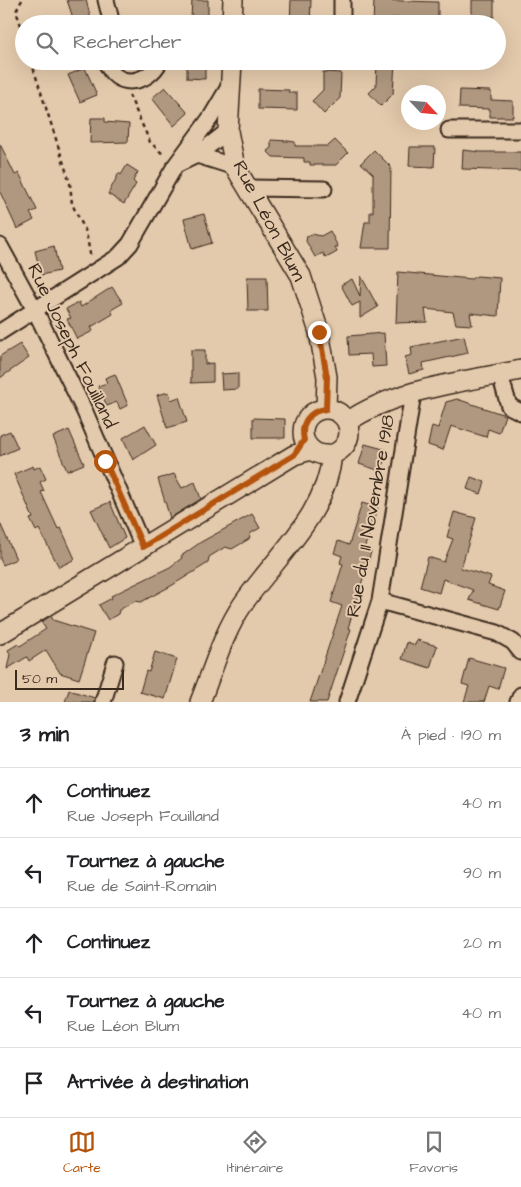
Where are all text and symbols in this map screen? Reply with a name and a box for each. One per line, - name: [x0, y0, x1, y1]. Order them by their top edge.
- search box: [15, 15, 506, 70]
- icon: search: [33, 29, 61, 57]
- text: Rechercher: [73, 29, 181, 56]
- north arrow: [401, 85, 446, 130]
- street label: Rue Léon Blum: [226, 156, 312, 286]
- street label: Rue Joseph Fouilland: [20, 259, 124, 433]
- route end: [308, 321, 331, 344]
- street label: Rue du 11 Novembre 1918: [340, 413, 402, 619]
- route start: [94, 450, 117, 473]
- scale bar: [15, 667, 124, 690]
- text: 50 m: [22, 669, 57, 689]
- text: 3 min: [20, 720, 69, 749]
- text: À pied · 190 m: [401, 724, 501, 746]
- text: Continuez: [67, 778, 150, 805]
- icon: ahead: [20, 789, 48, 817]
- text: 40 m: [461, 792, 501, 814]
- text: Rue Joseph Fouilland: [67, 805, 219, 827]
- text: Tournez à gauche: [67, 848, 225, 875]
- icon: left: [20, 859, 48, 887]
- text: 90 m: [463, 862, 501, 884]
- text: Rue de Saint-Romain: [67, 875, 217, 897]
- icon: ahead: [20, 929, 48, 957]
- text: Continuez: [67, 929, 150, 956]
- text: 20 m: [463, 932, 501, 954]
- text: Tournez à gauche: [67, 988, 225, 1015]
- icon: left: [20, 999, 48, 1027]
- text: 40 m: [461, 1002, 501, 1024]
- text: Rue Léon Blum: [67, 1015, 179, 1037]
- icon: arrive: [20, 1069, 48, 1097]
- text: Arrivée à destination: [67, 1069, 248, 1096]
- tab: Carte: [63, 1128, 101, 1178]
- tab: Itinéraire: [227, 1128, 283, 1178]
- tab: Favoris: [409, 1128, 458, 1178]

